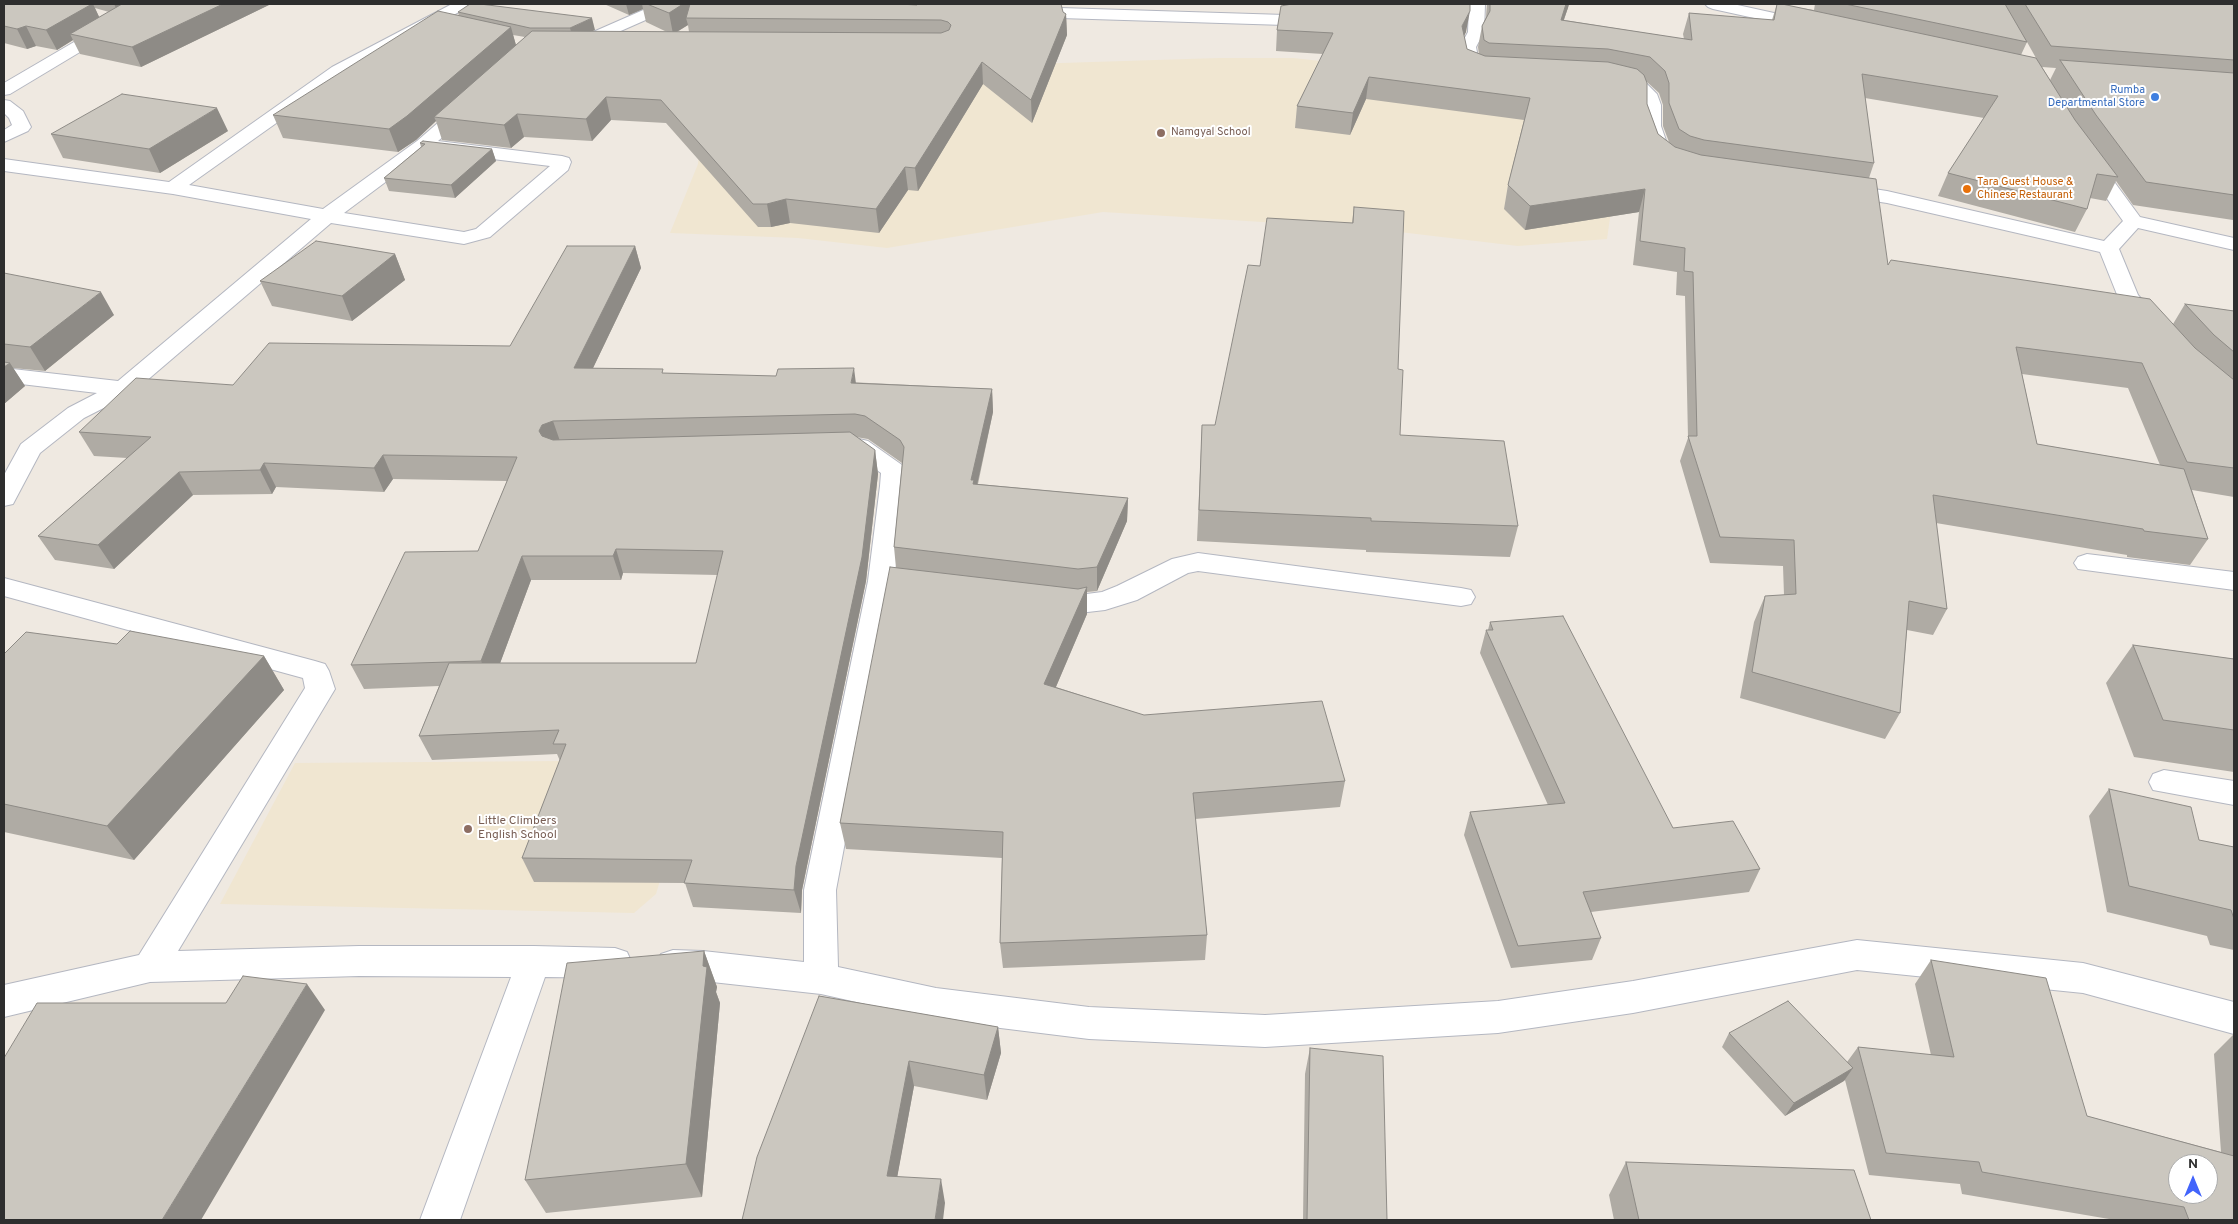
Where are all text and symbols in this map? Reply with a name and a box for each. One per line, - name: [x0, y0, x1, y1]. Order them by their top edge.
- place label: Rumba Departmental Store: [2048, 84, 2145, 110]
- marker: Rumba Departmental Store: [2149, 91, 2161, 103]
- place label: Namgyal School: [1171, 126, 1251, 140]
- marker: Namgyal School: [1155, 127, 1167, 139]
- place label: Tara Guest House & Chinese Restaurant: [1977, 176, 2073, 202]
- marker: Tara Guest House & Chinese Restaurant: [1961, 183, 1973, 195]
- place label: Little Climbers English School: [478, 815, 557, 843]
- marker: Little Climbers English School: [462, 823, 474, 835]
- north arrow: [2168, 1154, 2218, 1204]
- text: N: [2188, 1156, 2198, 1173]

